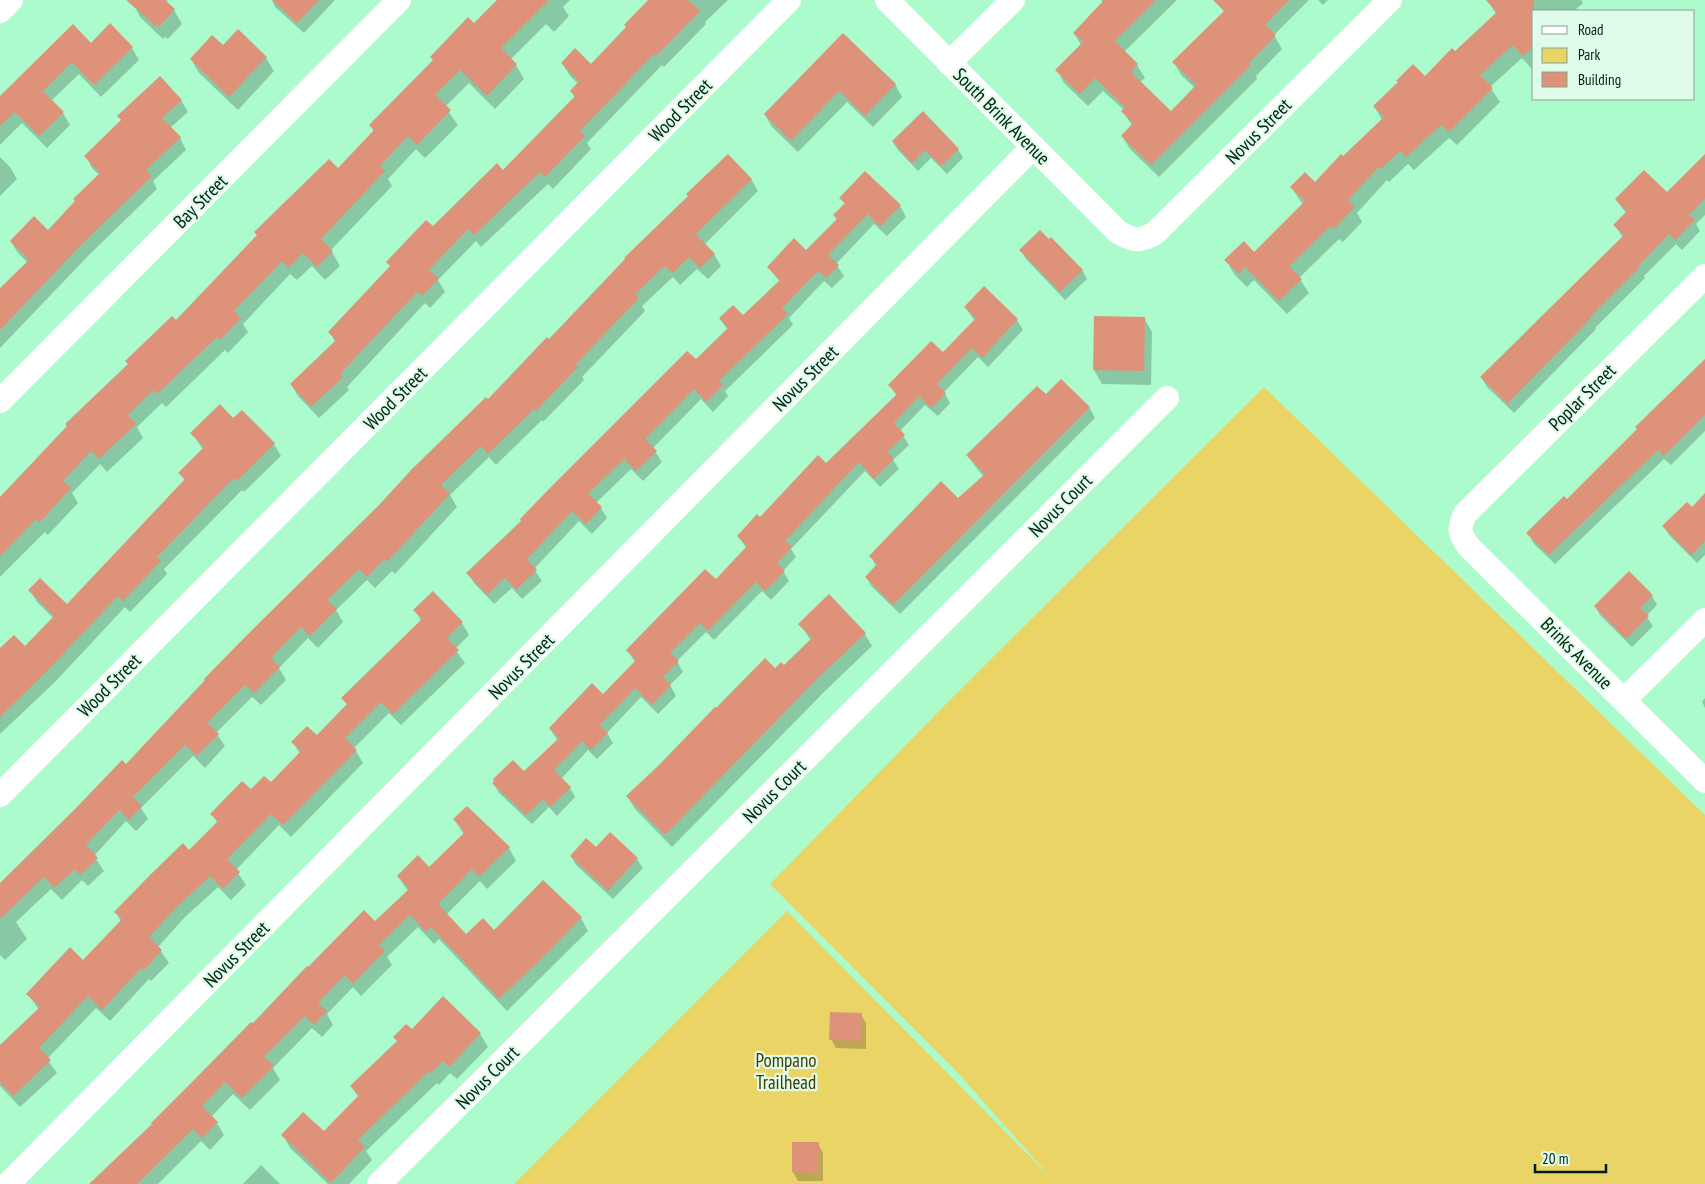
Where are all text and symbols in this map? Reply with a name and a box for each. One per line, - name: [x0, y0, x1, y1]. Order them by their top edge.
- legend: [1532, 10, 1695, 100]
- text: Road: [1578, 20, 1604, 39]
- text: Park: [1578, 45, 1600, 64]
- street label: South Brink Avenue: [949, 63, 1056, 170]
- text: Building: [1578, 70, 1621, 89]
- street label: Wood Street: [643, 73, 717, 147]
- street label: Novus Street: [1220, 92, 1297, 169]
- street label: Bay Street: [168, 168, 233, 233]
- street label: Novus Street: [767, 339, 844, 416]
- street label: Poplar Street: [1543, 358, 1621, 436]
- street label: Wood Street: [358, 361, 432, 435]
- street label: Novus Court: [1023, 468, 1097, 542]
- street label: Brinks Avenue: [1536, 612, 1618, 694]
- street label: Novus Street: [483, 627, 560, 704]
- street label: Wood Street: [72, 648, 146, 722]
- street label: Novus Court: [737, 754, 811, 828]
- street label: Novus Street: [198, 915, 275, 992]
- street label: Novus Court: [450, 1040, 524, 1114]
- park label: Pompano Trailhead: [755, 1048, 817, 1094]
- scale bar: [1535, 1142, 1606, 1174]
- text: 20 m: [1542, 1149, 1568, 1168]

